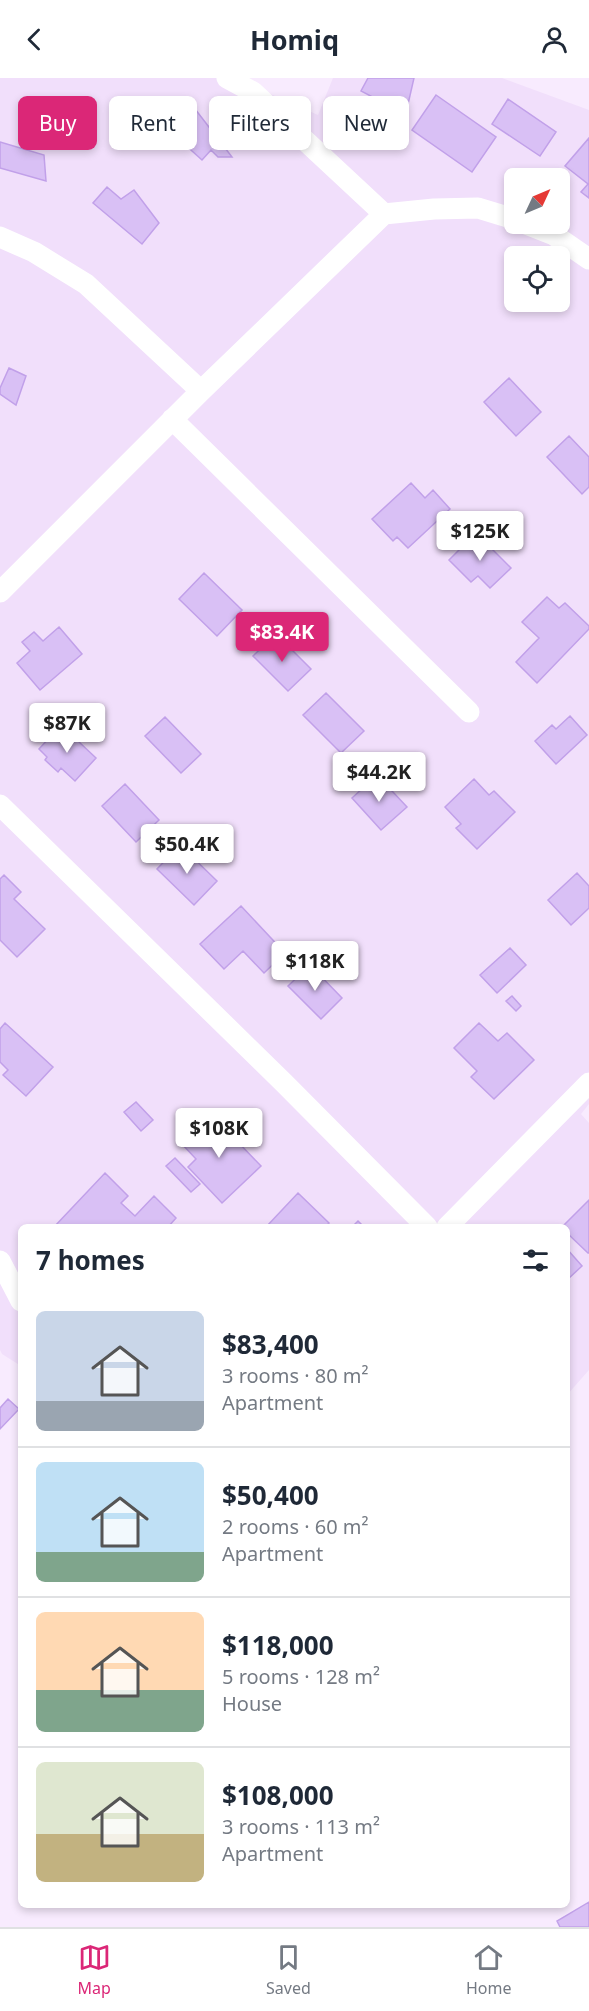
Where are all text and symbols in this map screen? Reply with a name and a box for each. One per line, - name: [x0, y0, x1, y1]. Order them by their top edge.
- text: Homiq: [250, 21, 339, 58]
- icon: back: [18, 23, 51, 56]
- icon: person: [538, 23, 571, 56]
- chip: Buy: [18, 96, 97, 150]
- chip: Rent: [109, 96, 197, 150]
- chip: Filters: [209, 96, 311, 150]
- chip: New: [323, 96, 409, 150]
- north arrow: [504, 168, 570, 234]
- map controls: [504, 168, 570, 312]
- button: locate: [504, 246, 570, 312]
- pin: $125K: [438, 511, 522, 562]
- text: $125K: [450, 517, 510, 544]
- pin: $83.4K: [233, 612, 331, 663]
- text: $83.4K: [250, 618, 314, 645]
- pin: $87K: [31, 703, 103, 754]
- text: $87K: [43, 709, 91, 736]
- pin: $44.2K: [330, 752, 428, 803]
- text: $44.2K: [347, 758, 411, 785]
- pin: $50.4K: [138, 824, 236, 875]
- text: $50.4K: [155, 830, 219, 857]
- pin: $118K: [273, 941, 357, 992]
- text: $118K: [285, 947, 345, 974]
- pin: $108K: [177, 1108, 261, 1159]
- text: $108K: [189, 1114, 249, 1141]
- text: 7 homes: [36, 1242, 145, 1278]
- icon: filters: [519, 1244, 552, 1277]
- text: $83,400: [222, 1326, 319, 1362]
- icon: home: [84, 1335, 156, 1407]
- text: 3 rooms · 80 m²: [222, 1362, 369, 1389]
- text: Apartment: [222, 1389, 323, 1416]
- text: $50,400: [222, 1477, 319, 1513]
- icon: home: [84, 1486, 156, 1558]
- text: 2 rooms · 60 m²: [222, 1513, 369, 1540]
- text: Apartment: [222, 1540, 323, 1567]
- text: $118,000: [222, 1627, 334, 1663]
- icon: home: [84, 1636, 156, 1708]
- text: 5 rooms · 128 m²: [222, 1663, 380, 1690]
- text: House: [222, 1690, 282, 1717]
- text: $108,000: [222, 1777, 334, 1813]
- icon: home: [84, 1786, 156, 1858]
- text: 3 rooms · 113 m²: [222, 1813, 380, 1840]
- text: Apartment: [222, 1840, 323, 1867]
- tab: Map: [78, 1941, 111, 1999]
- tab: Saved: [266, 1941, 311, 1999]
- tab: Home: [466, 1941, 511, 1999]

